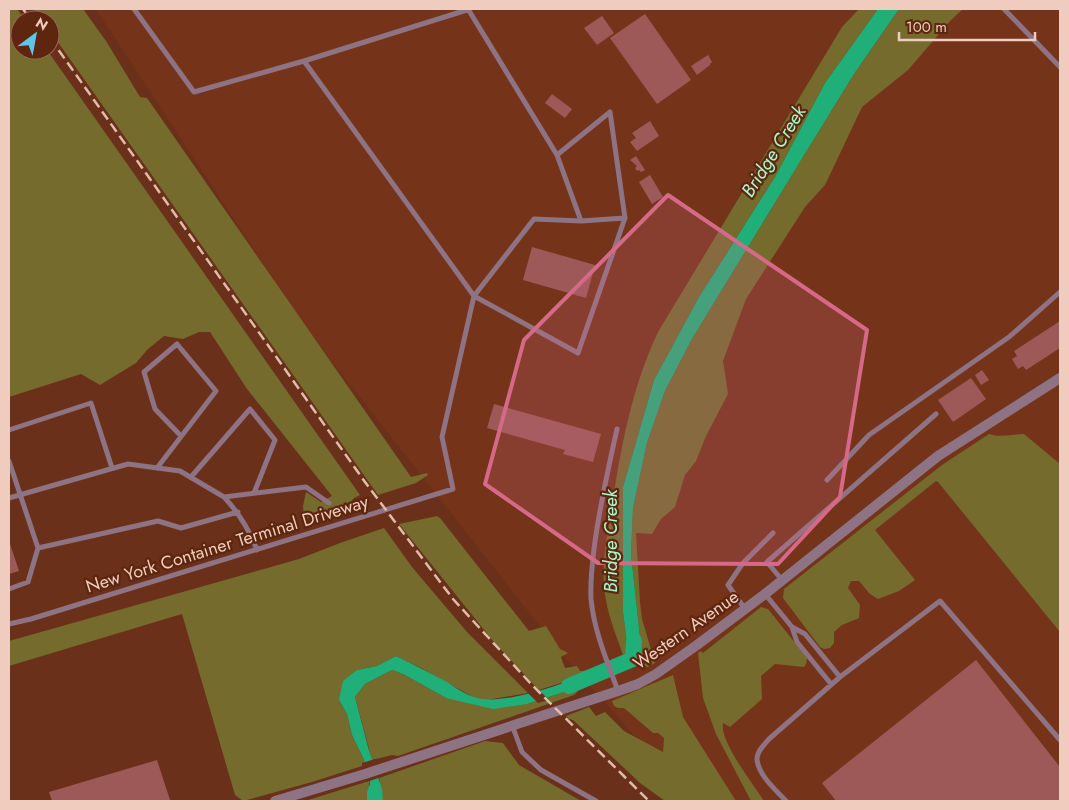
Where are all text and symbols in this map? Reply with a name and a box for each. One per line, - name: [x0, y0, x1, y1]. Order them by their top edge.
- north arrow: [10, 10, 60, 60]
- scale bar: [899, 10, 1035, 42]
- text: N: [32, 13, 52, 35]
- text: 100 m: [906, 16, 947, 38]
- water label: Bridge Creek: [735, 99, 813, 202]
- street label: New York Container Terminal Driveway: [82, 488, 372, 600]
- water label: Bridge Creek: [597, 488, 624, 593]
- street label: Western Avenue: [628, 584, 744, 676]

